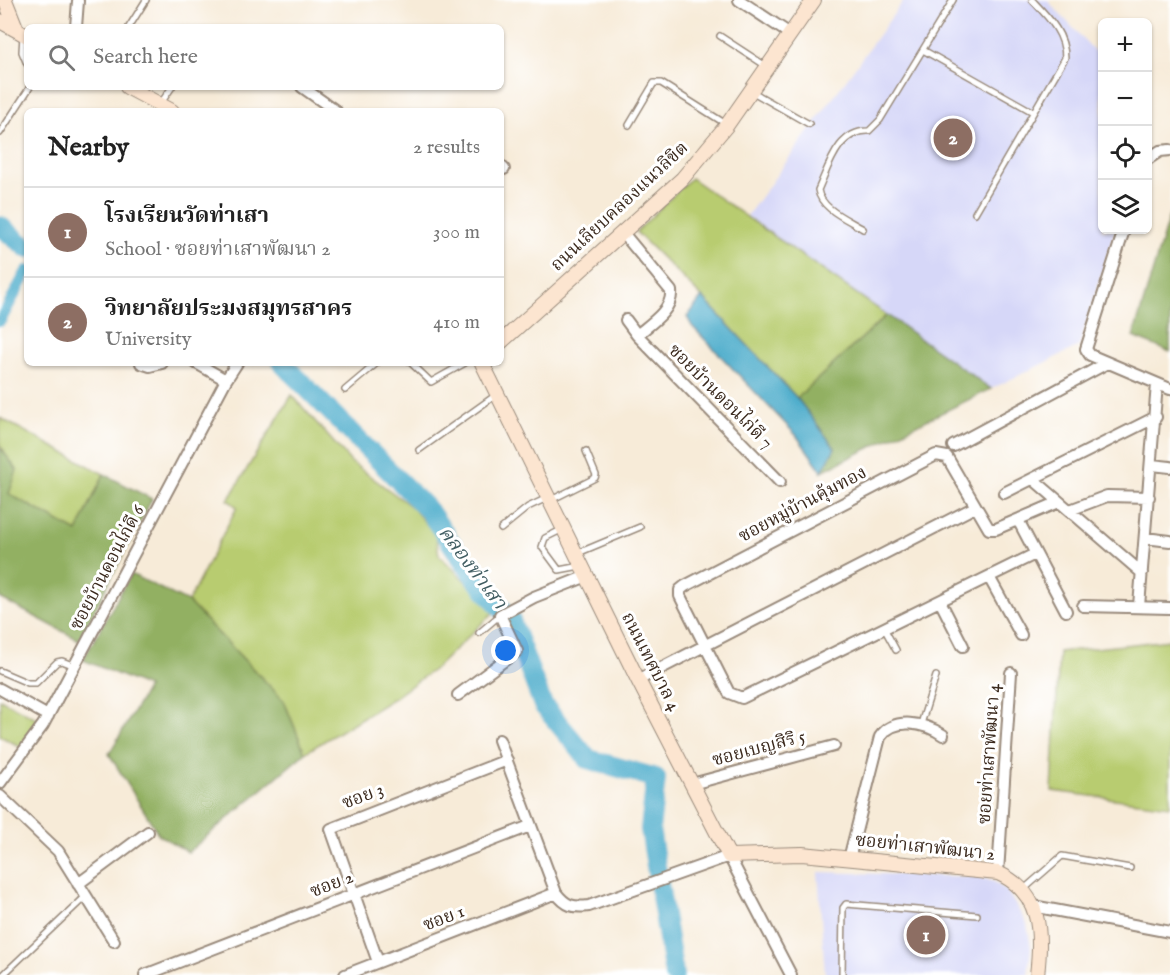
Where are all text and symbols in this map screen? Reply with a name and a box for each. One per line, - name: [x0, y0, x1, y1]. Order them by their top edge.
- map controls: [1098, 18, 1152, 234]
- button: +: [1098, 18, 1152, 72]
- search box: [24, 24, 504, 90]
- icon: search: [45, 41, 78, 74]
- text: Search here: [93, 43, 198, 71]
- button: −: [1098, 72, 1152, 126]
- pin: 2: [934, 116, 972, 160]
- button: locate: [1098, 126, 1152, 180]
- text: Nearby: [48, 131, 129, 164]
- text: 2 results: [413, 135, 480, 160]
- street label: ถนนเลียบคลองแนวลิขิต: [546, 137, 694, 277]
- button: layers: [1098, 180, 1152, 234]
- text: โรงเรียนวัดท่าเสา: [105, 202, 269, 230]
- text: 1: [64, 220, 71, 245]
- text: 300 m: [433, 220, 480, 245]
- text: School · ซอยท่าเสาพัฒนา 2: [105, 237, 331, 262]
- text: วิทยาลัยประมงสมุทรสาคร: [105, 295, 352, 323]
- text: 2: [63, 310, 72, 335]
- text: 410 m: [433, 310, 480, 335]
- text: University: [105, 327, 192, 352]
- street label: ซอยบ้านดอนไก่ดี 7: [663, 338, 779, 454]
- street label: ซอยหมู่บ้านคุ้มทอง: [735, 462, 871, 548]
- street label: ซอยบ้านดอนไก่ดี 6: [64, 500, 151, 634]
- water label: คลองท่าเสา: [432, 521, 512, 616]
- street label: ถนนเทศบาล 4: [615, 609, 685, 715]
- your location: [491, 636, 520, 665]
- street label: ซอยท่าเสาพัฒนา 4: [974, 683, 1006, 825]
- street label: ซอยเบญสิริ 5: [710, 725, 809, 772]
- street label: ซอย 3: [339, 779, 387, 815]
- street label: ซอยท่าเสาพัฒนา 2: [854, 829, 996, 867]
- street label: ซอย 2: [307, 866, 357, 904]
- street label: ซอย 1: [420, 901, 468, 937]
- pin: 1: [906, 912, 946, 958]

